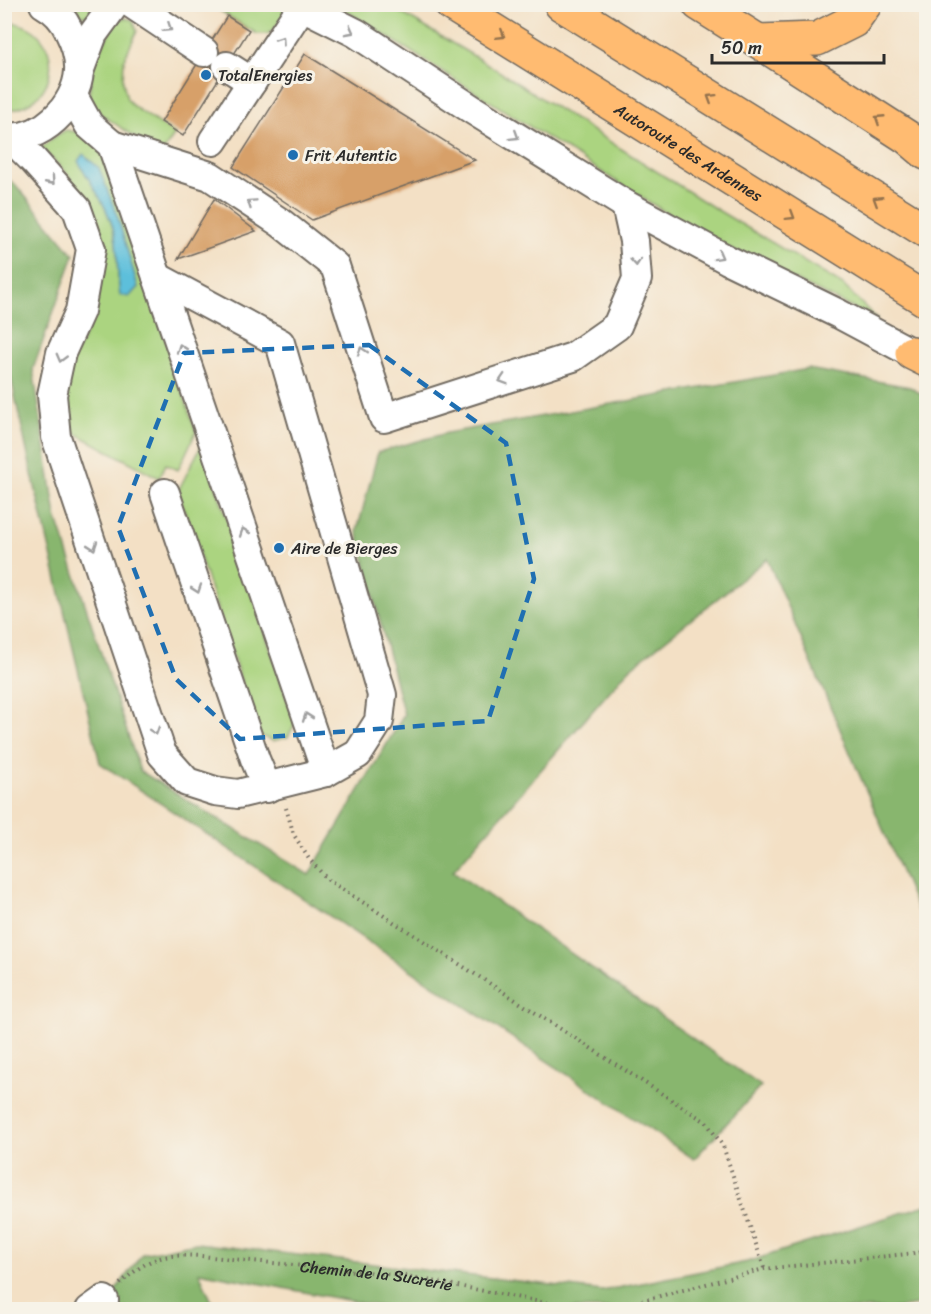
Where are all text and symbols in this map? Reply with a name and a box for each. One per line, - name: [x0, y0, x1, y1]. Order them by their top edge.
- one-way arrow: [161, 21, 172, 32]
- one-way arrow: [344, 24, 355, 35]
- scale bar: [712, 27, 884, 65]
- one-way arrow: [494, 28, 505, 39]
- text: 50 m: [721, 32, 762, 64]
- one-way arrow: [273, 35, 284, 46]
- place label: TotalEnergies: [218, 61, 313, 90]
- marker: TotalEnergies: [199, 68, 213, 82]
- one-way arrow: [707, 93, 717, 105]
- street label: Autoroute des Ardennes: [607, 95, 769, 210]
- one-way arrow: [874, 115, 885, 126]
- one-way arrow: [509, 128, 519, 140]
- place label: Frit Autentic: [305, 141, 397, 170]
- marker: Frit Autentic: [286, 148, 300, 162]
- one-way arrow: [44, 174, 55, 184]
- one-way arrow: [873, 196, 883, 208]
- one-way arrow: [247, 199, 258, 210]
- one-way arrow: [785, 208, 795, 220]
- one-way arrow: [713, 249, 723, 260]
- one-way arrow: [629, 258, 642, 267]
- one-way arrow: [176, 343, 189, 354]
- one-way arrow: [357, 346, 370, 357]
- one-way arrow: [55, 353, 68, 363]
- one-way arrow: [498, 372, 509, 385]
- one-way arrow: [239, 527, 252, 538]
- place label: Aire de Bierges: [290, 534, 398, 563]
- one-way arrow: [85, 540, 98, 551]
- marker: Aire de Bierges: [272, 541, 286, 555]
- one-way arrow: [190, 583, 203, 594]
- one-way arrow: [302, 712, 315, 723]
- one-way arrow: [148, 725, 160, 736]
- street label: Chemin de la Sucrerie: [299, 1252, 455, 1300]

